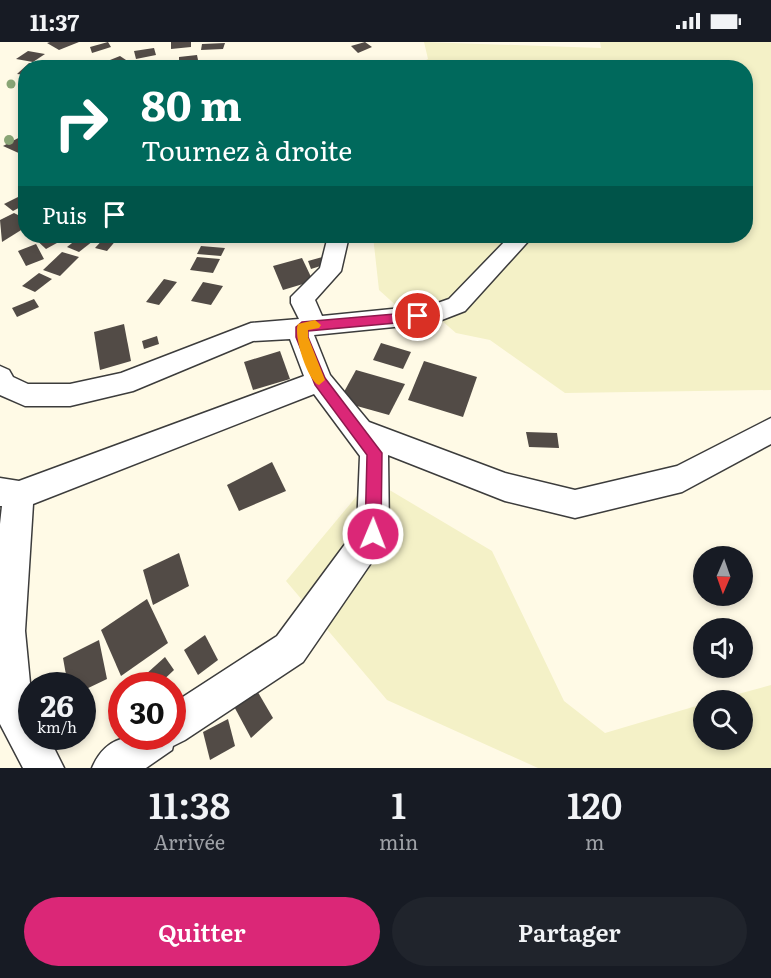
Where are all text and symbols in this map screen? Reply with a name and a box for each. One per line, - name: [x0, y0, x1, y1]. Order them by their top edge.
- text: 11:37: [30, 5, 79, 38]
- text: 80 m: [141, 72, 242, 134]
- icon: right: [42, 84, 120, 162]
- text: Tournez à droite: [141, 129, 352, 169]
- text: Puis: [42, 198, 86, 231]
- icon: arrive: [98, 198, 131, 231]
- pin: [392, 290, 443, 341]
- icon: arrive: [401, 299, 434, 332]
- position arrow: [341, 502, 405, 566]
- north arrow: [693, 546, 753, 606]
- map controls: [693, 546, 753, 750]
- button: sound: [693, 618, 753, 678]
- speed limit sign: 30: [108, 672, 186, 750]
- text: 26: [40, 682, 74, 726]
- button: search: [693, 690, 753, 750]
- text: km/h: [37, 715, 77, 738]
- text: 11:38: [149, 777, 230, 830]
- text: 1: [391, 777, 406, 830]
- text: 120: [567, 777, 622, 830]
- text: Arrivée: [154, 826, 225, 856]
- text: min: [379, 826, 418, 856]
- text: m: [585, 826, 604, 856]
- button: Quitter: [24, 897, 380, 966]
- button: Partager: [392, 897, 747, 966]

